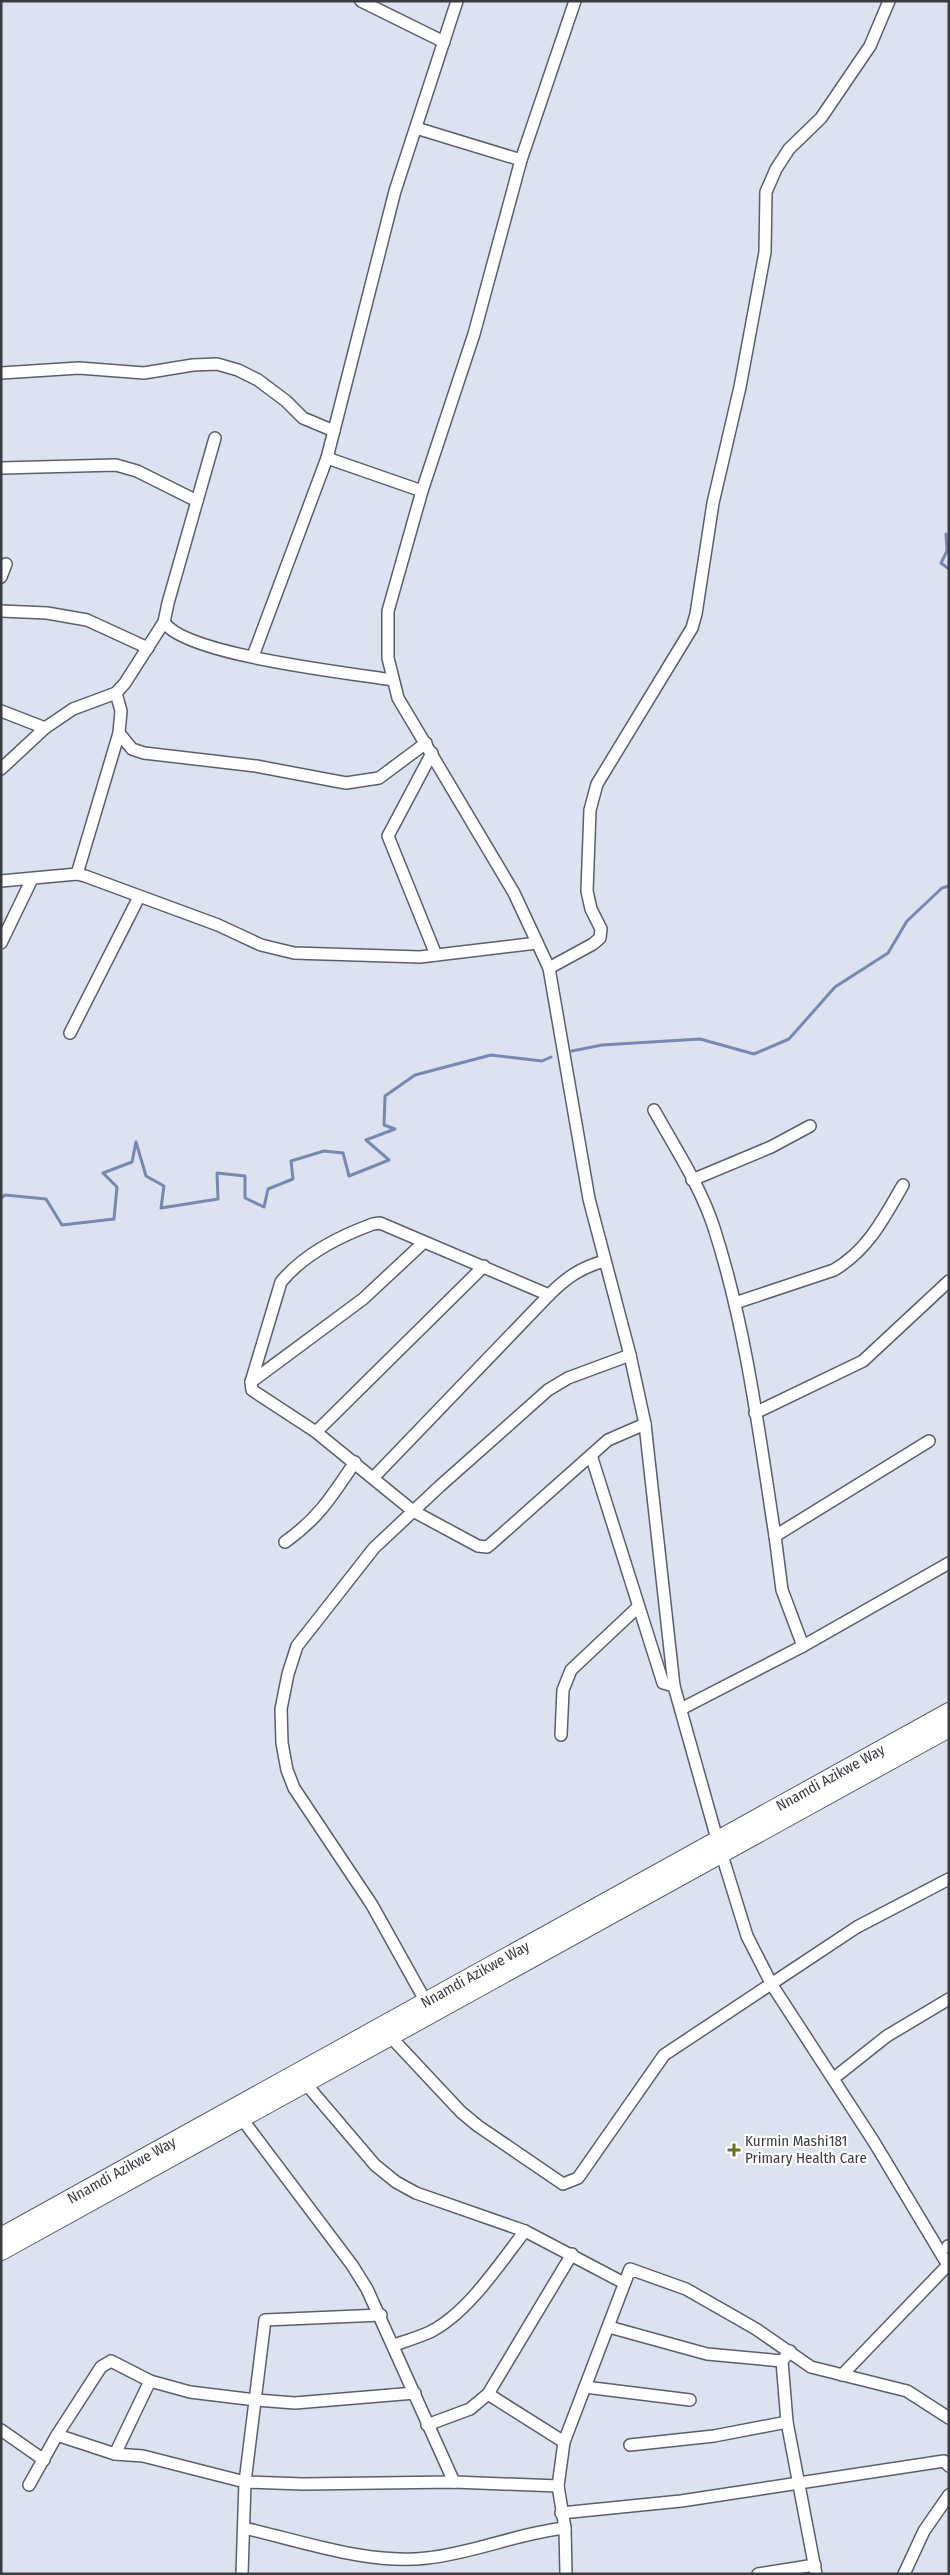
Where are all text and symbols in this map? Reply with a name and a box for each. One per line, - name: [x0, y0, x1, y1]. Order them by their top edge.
- street label: Nnamdi Azikwe Way: [773, 1740, 888, 1815]
- street label: Nnamdi Azikwe Way: [418, 1937, 533, 2012]
- place label: Kurmin Mashi181 Primary Health Care: [745, 2132, 867, 2167]
- street label: Nnamdi Azikwe Way: [64, 2133, 179, 2207]
- marker: Kurmin Mashi181 Primary Health Care: [727, 2143, 741, 2157]

